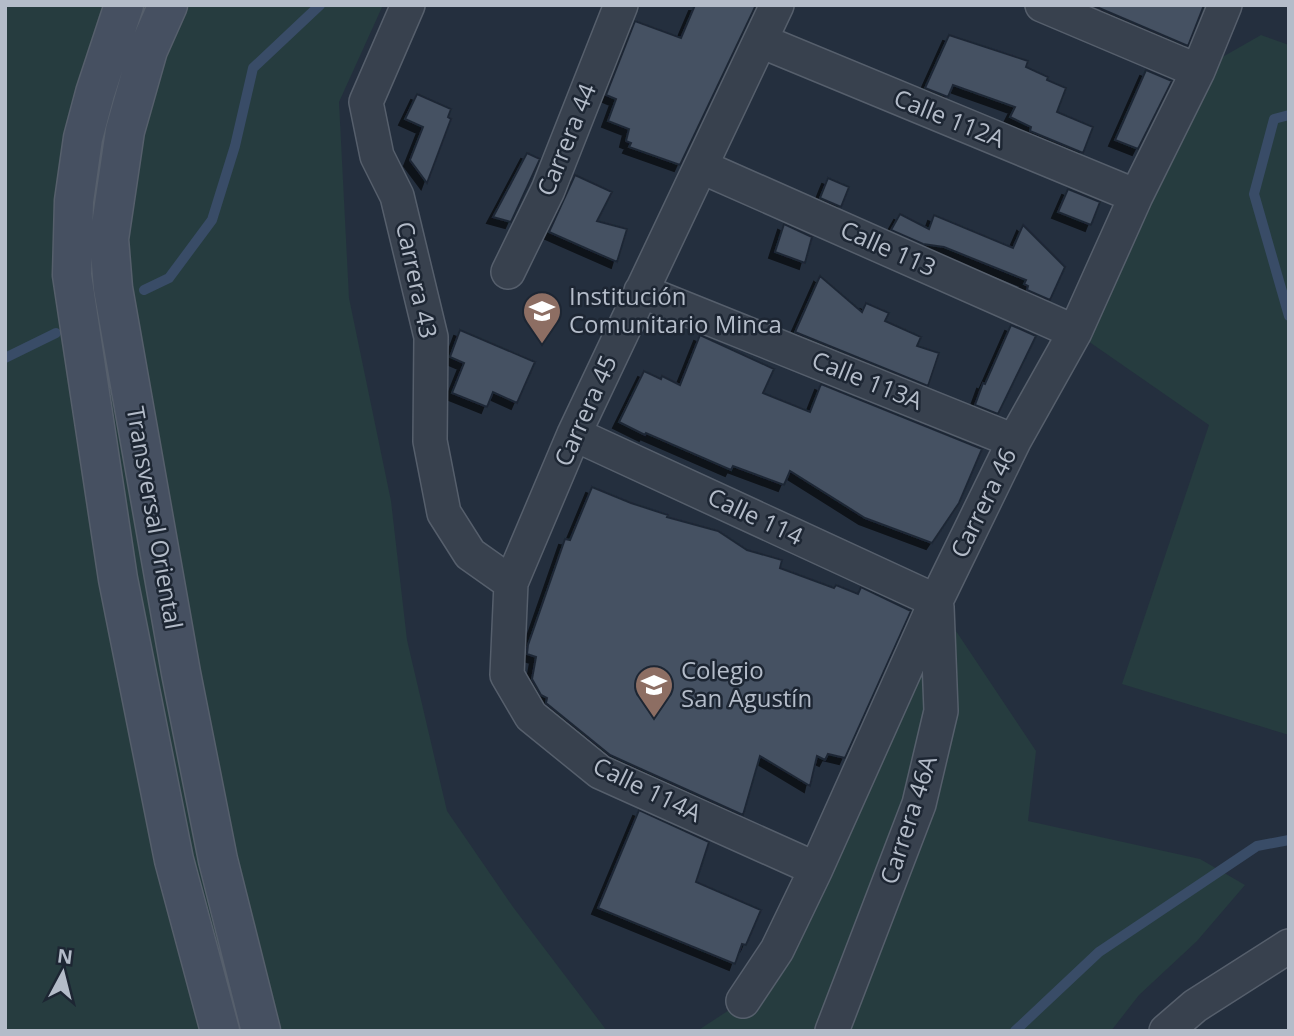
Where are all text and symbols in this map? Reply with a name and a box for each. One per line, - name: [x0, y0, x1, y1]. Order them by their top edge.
- street label: Carrera 44: [528, 78, 603, 200]
- street label: Calle 112A: [889, 80, 1011, 155]
- street label: Calle 113: [836, 212, 942, 283]
- street label: Carrera 43: [389, 218, 446, 341]
- place label: Institución Comunitario Minca: [569, 279, 782, 340]
- school or university icon: Institución Comunitario Minca: [521, 290, 563, 345]
- street label: Calle 113A: [807, 342, 929, 417]
- street label: Carrera 45: [545, 350, 624, 471]
- street label: Transversal Oriental: [120, 404, 191, 632]
- street label: Carrera 46: [942, 442, 1023, 563]
- street label: Calle 114: [703, 479, 809, 552]
- place label: Colegio San Agustín: [681, 653, 812, 714]
- school or university icon: Colegio San Agustín: [633, 664, 675, 719]
- street label: Calle 114A: [588, 748, 708, 829]
- street label: Carrera 46A: [871, 750, 944, 888]
- north arrow: [28, 938, 98, 1008]
- text: N: [56, 942, 74, 970]

